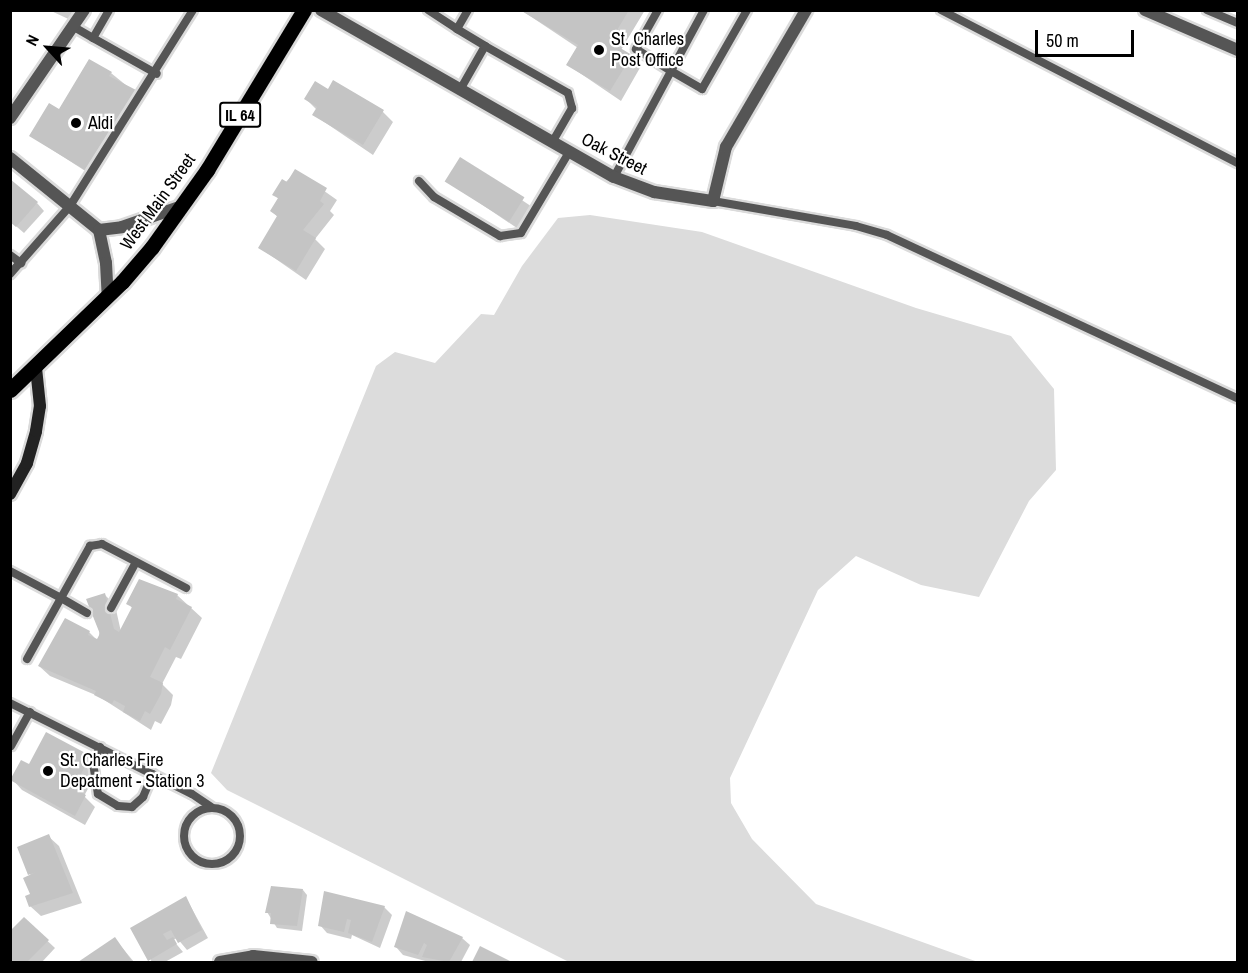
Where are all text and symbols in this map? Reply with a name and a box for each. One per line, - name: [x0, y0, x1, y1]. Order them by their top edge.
- north arrow: [18, 18, 78, 78]
- scale bar: [1038, 18, 1137, 56]
- text: 50 m: [1046, 28, 1079, 53]
- place label: St. Charles Post Office: [611, 29, 684, 72]
- text: N: [20, 31, 44, 49]
- marker: St. Charles Post Office: [592, 43, 606, 57]
- road number: IL 64: [219, 102, 261, 128]
- place label: Aldi: [88, 112, 113, 134]
- marker: Aldi: [69, 116, 83, 130]
- street label: Oak Street: [578, 128, 650, 180]
- street label: West Main Street: [116, 150, 200, 254]
- place label: St. Charles Fire Depatment - Station 3: [60, 750, 204, 792]
- marker: St. Charles Fire Depatment - Station 3: [41, 764, 55, 778]

